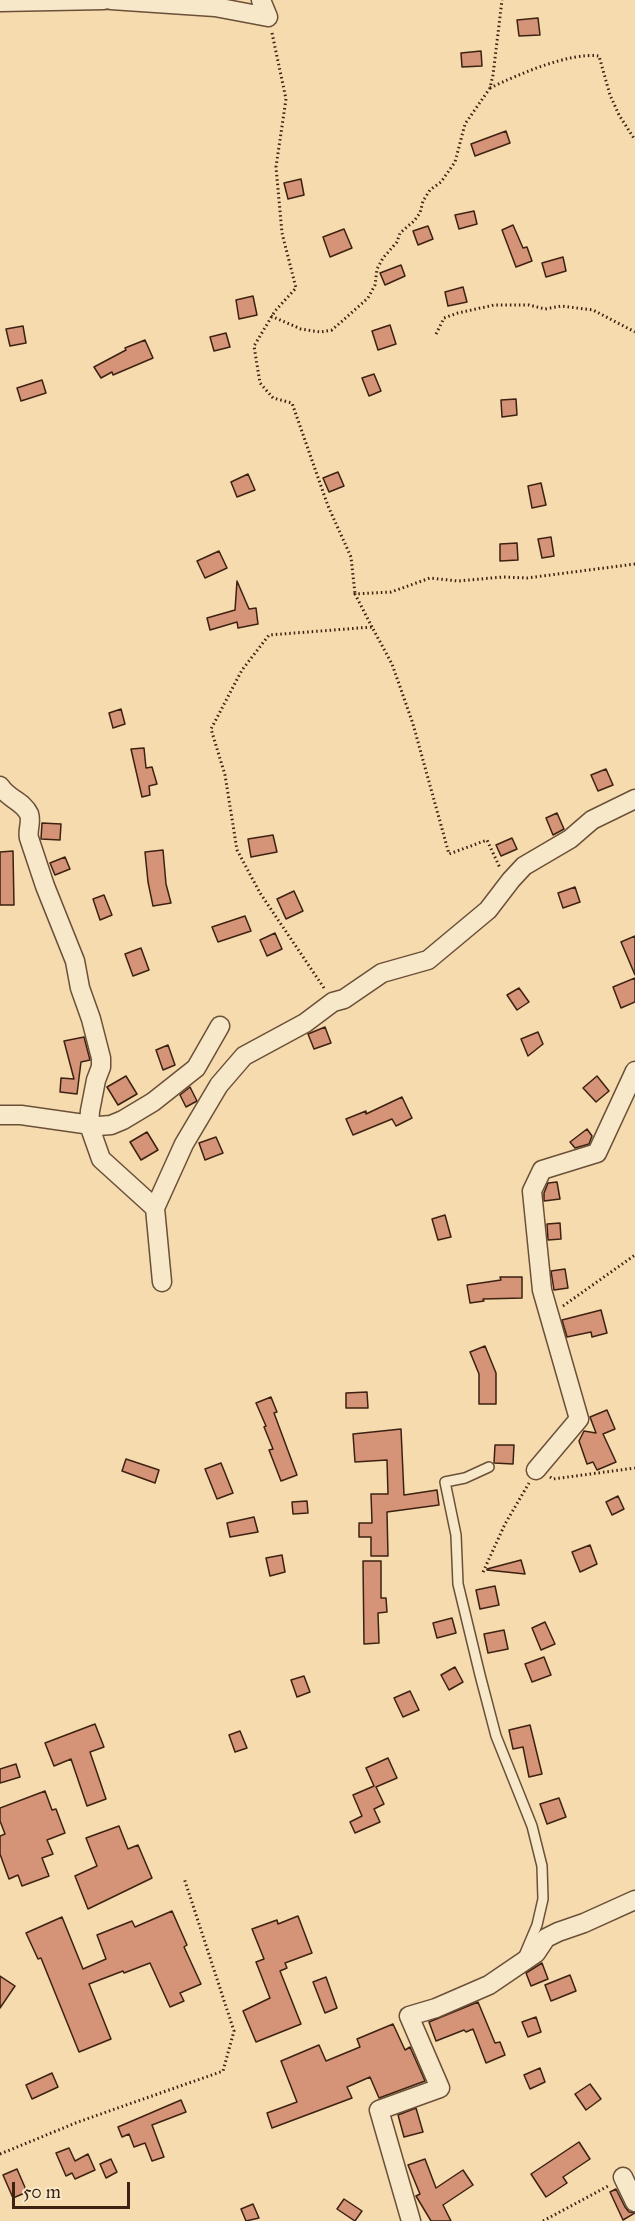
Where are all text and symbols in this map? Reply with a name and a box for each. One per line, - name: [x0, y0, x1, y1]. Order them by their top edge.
- scale bar: [15, 2170, 134, 2208]
- text: 50 m: [23, 2181, 61, 2203]

